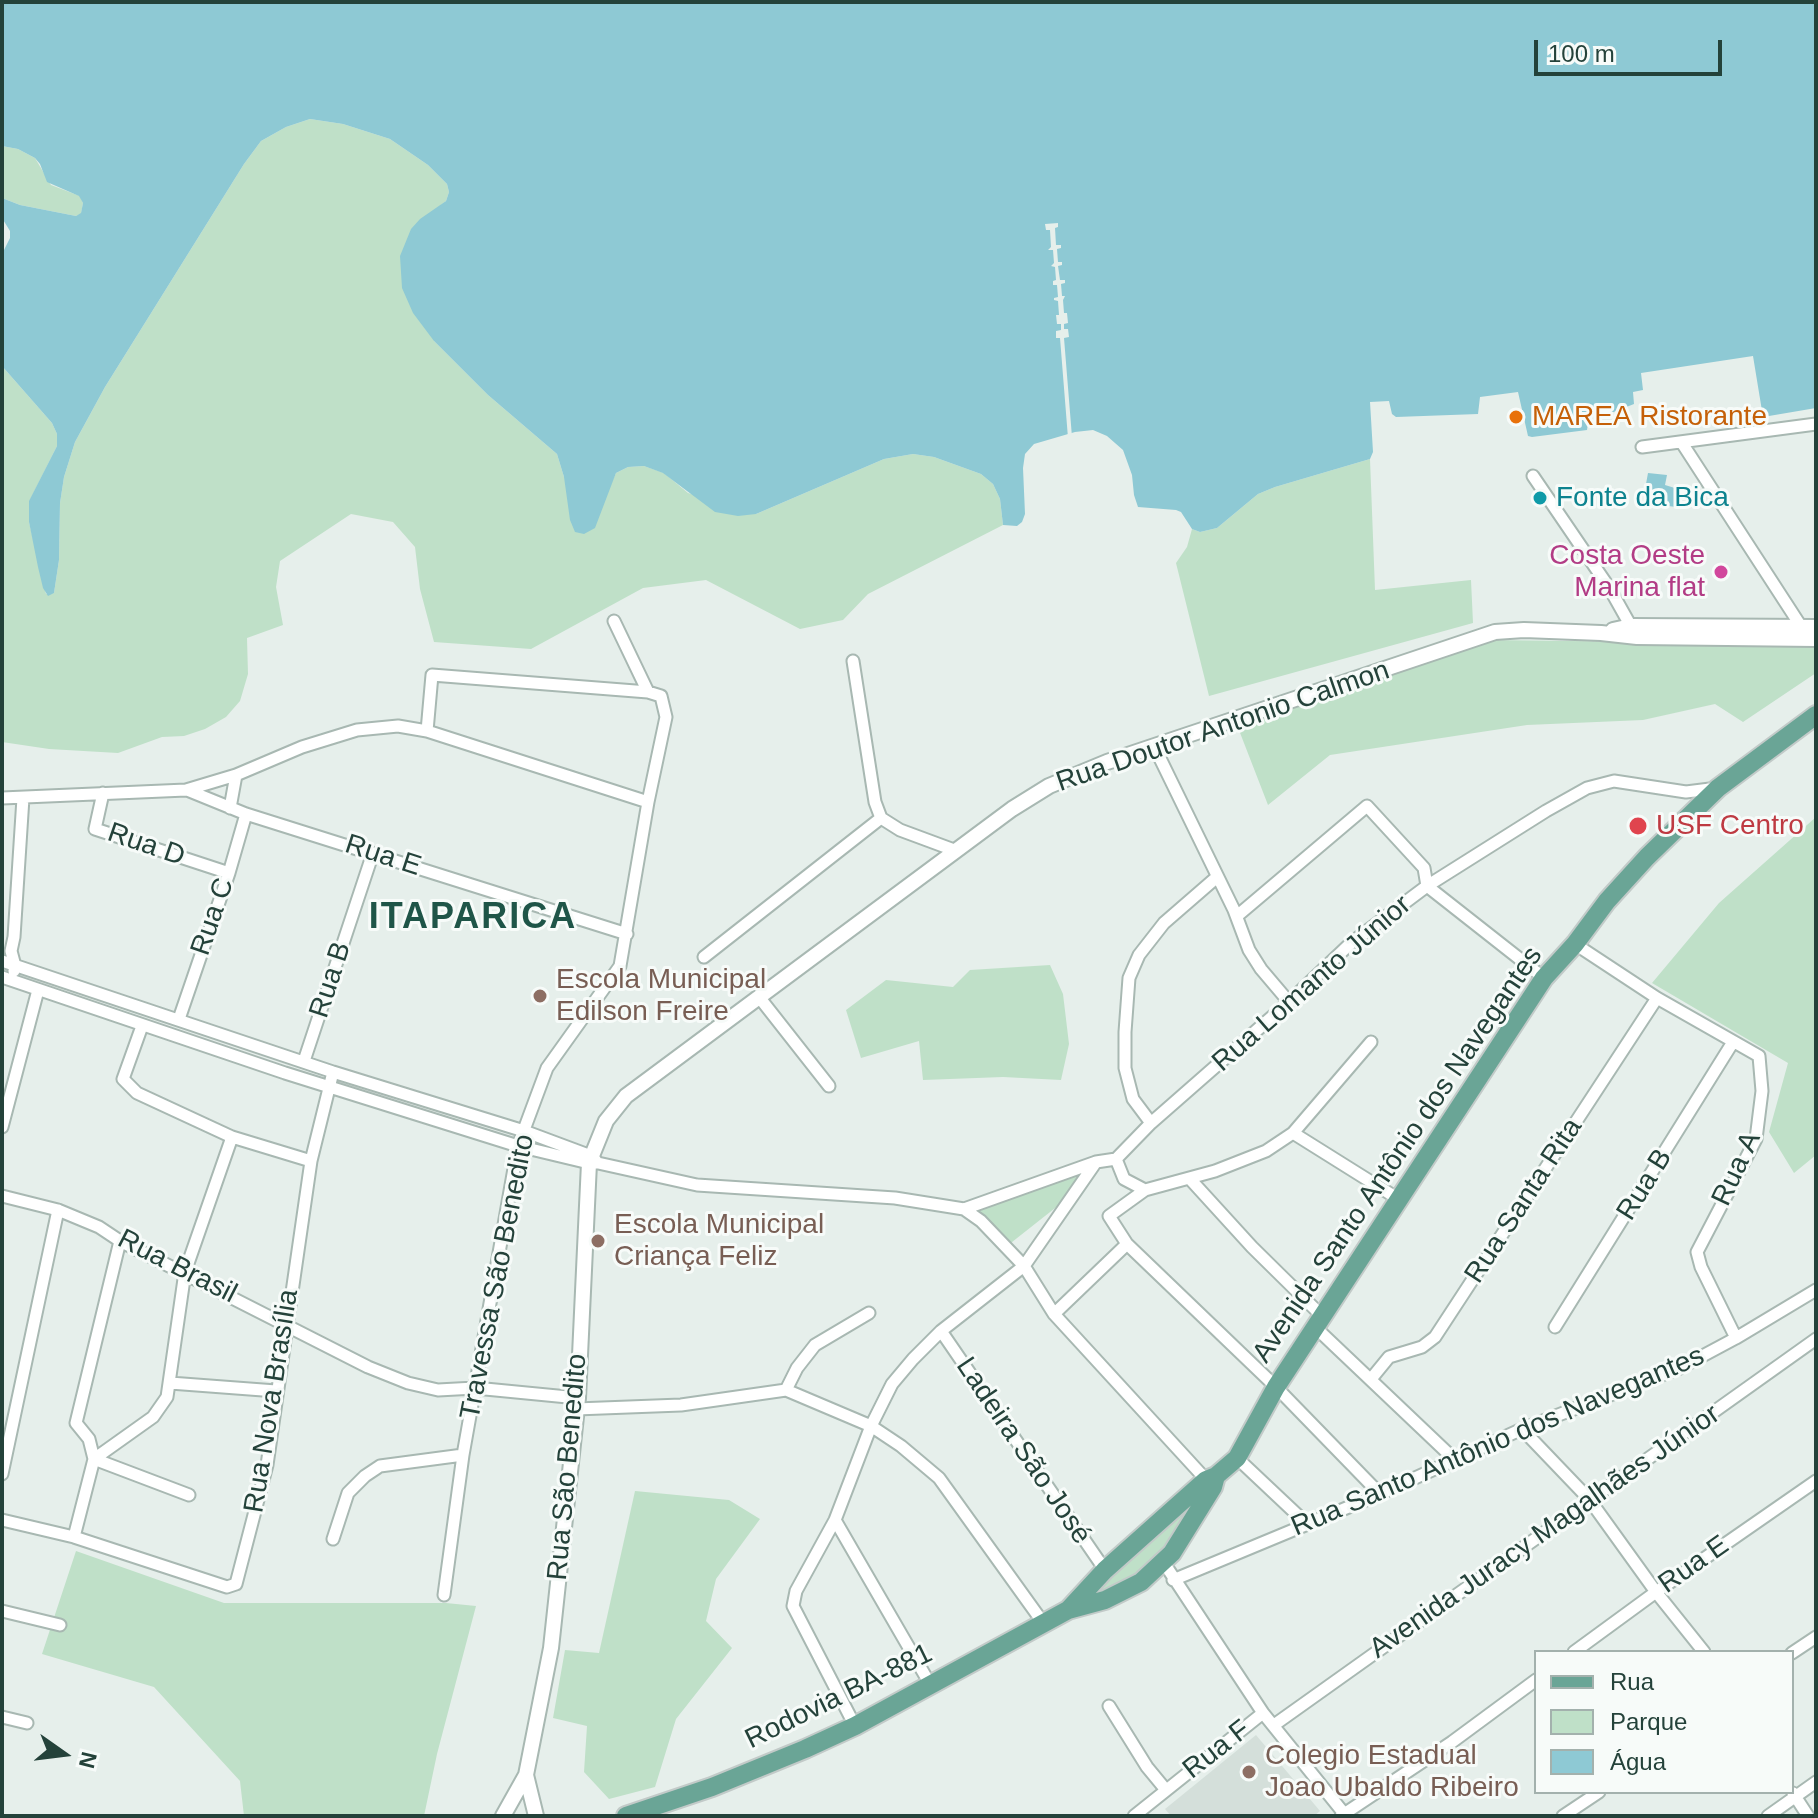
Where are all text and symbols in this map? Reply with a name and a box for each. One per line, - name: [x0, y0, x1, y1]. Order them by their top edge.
- scale bar: [1538, 24, 1726, 74]
- text: 100 m: [1548, 40, 1615, 67]
- place label: MAREA Ristorante: [1532, 400, 1767, 434]
- marker: MAREA Ristorante: [1507, 408, 1525, 426]
- place label: Fonte da Bica: [1556, 481, 1729, 515]
- marker: Fonte da Bica: [1531, 489, 1549, 507]
- place label: Costa Oeste Marina flat: [1549, 539, 1705, 605]
- marker: Costa Oeste Marina flat: [1712, 563, 1730, 581]
- street label: Rua Doutor Antonio Calmon: [1052, 654, 1394, 800]
- place label: USF Centro: [1656, 809, 1804, 843]
- marker: USF Centro: [1627, 815, 1649, 837]
- street label: Rua D: [103, 816, 189, 874]
- street label: Rua E: [341, 828, 425, 884]
- street label: Rua C: [184, 874, 242, 960]
- street label: Rua Lomanto Júnior: [1206, 889, 1418, 1079]
- district label: ITAPARICA: [369, 896, 577, 940]
- street label: Rua B: [303, 938, 359, 1022]
- street label: Avenida Santo Antônio dos Navegantes: [1246, 941, 1550, 1369]
- place label: Escola Municipal Edilson Freire: [556, 963, 766, 1029]
- marker: Escola Municipal Edilson Freire: [531, 987, 549, 1005]
- street label: Rua Santa Rita: [1458, 1112, 1590, 1290]
- street label: Rua A: [1705, 1127, 1769, 1211]
- street label: Travessa São Benedito: [454, 1131, 542, 1423]
- street label: Rua B: [1610, 1143, 1680, 1227]
- place label: Escola Municipal Criança Feliz: [614, 1208, 824, 1274]
- street label: Rua Brasil: [112, 1223, 242, 1311]
- marker: Escola Municipal Criança Feliz: [589, 1232, 607, 1250]
- street label: Rua Nova Brasília: [238, 1287, 306, 1515]
- street label: Rua Santo Antônio dos Navegantes: [1287, 1340, 1709, 1544]
- street label: Ladeira São José: [948, 1351, 1098, 1551]
- street label: Rua São Benedito: [541, 1352, 595, 1582]
- street label: Avenida Juracy Magalhães Júnior: [1363, 1398, 1727, 1666]
- street label: Rua E: [1652, 1529, 1736, 1601]
- street label: Rodovia BA-881: [740, 1637, 938, 1757]
- legend: [1534, 1650, 1794, 1794]
- text: Rua: [1610, 1668, 1654, 1695]
- text: Parque: [1610, 1708, 1687, 1735]
- street label: Rua F: [1177, 1713, 1257, 1787]
- north arrow: [24, 1714, 104, 1794]
- place label: Colegio Estadual Joao Ubaldo Ribeiro: [1265, 1739, 1519, 1805]
- text: Água: [1610, 1748, 1666, 1775]
- text: N: [74, 1749, 102, 1771]
- marker: Colegio Estadual Joao Ubaldo Ribeiro: [1240, 1763, 1258, 1781]

